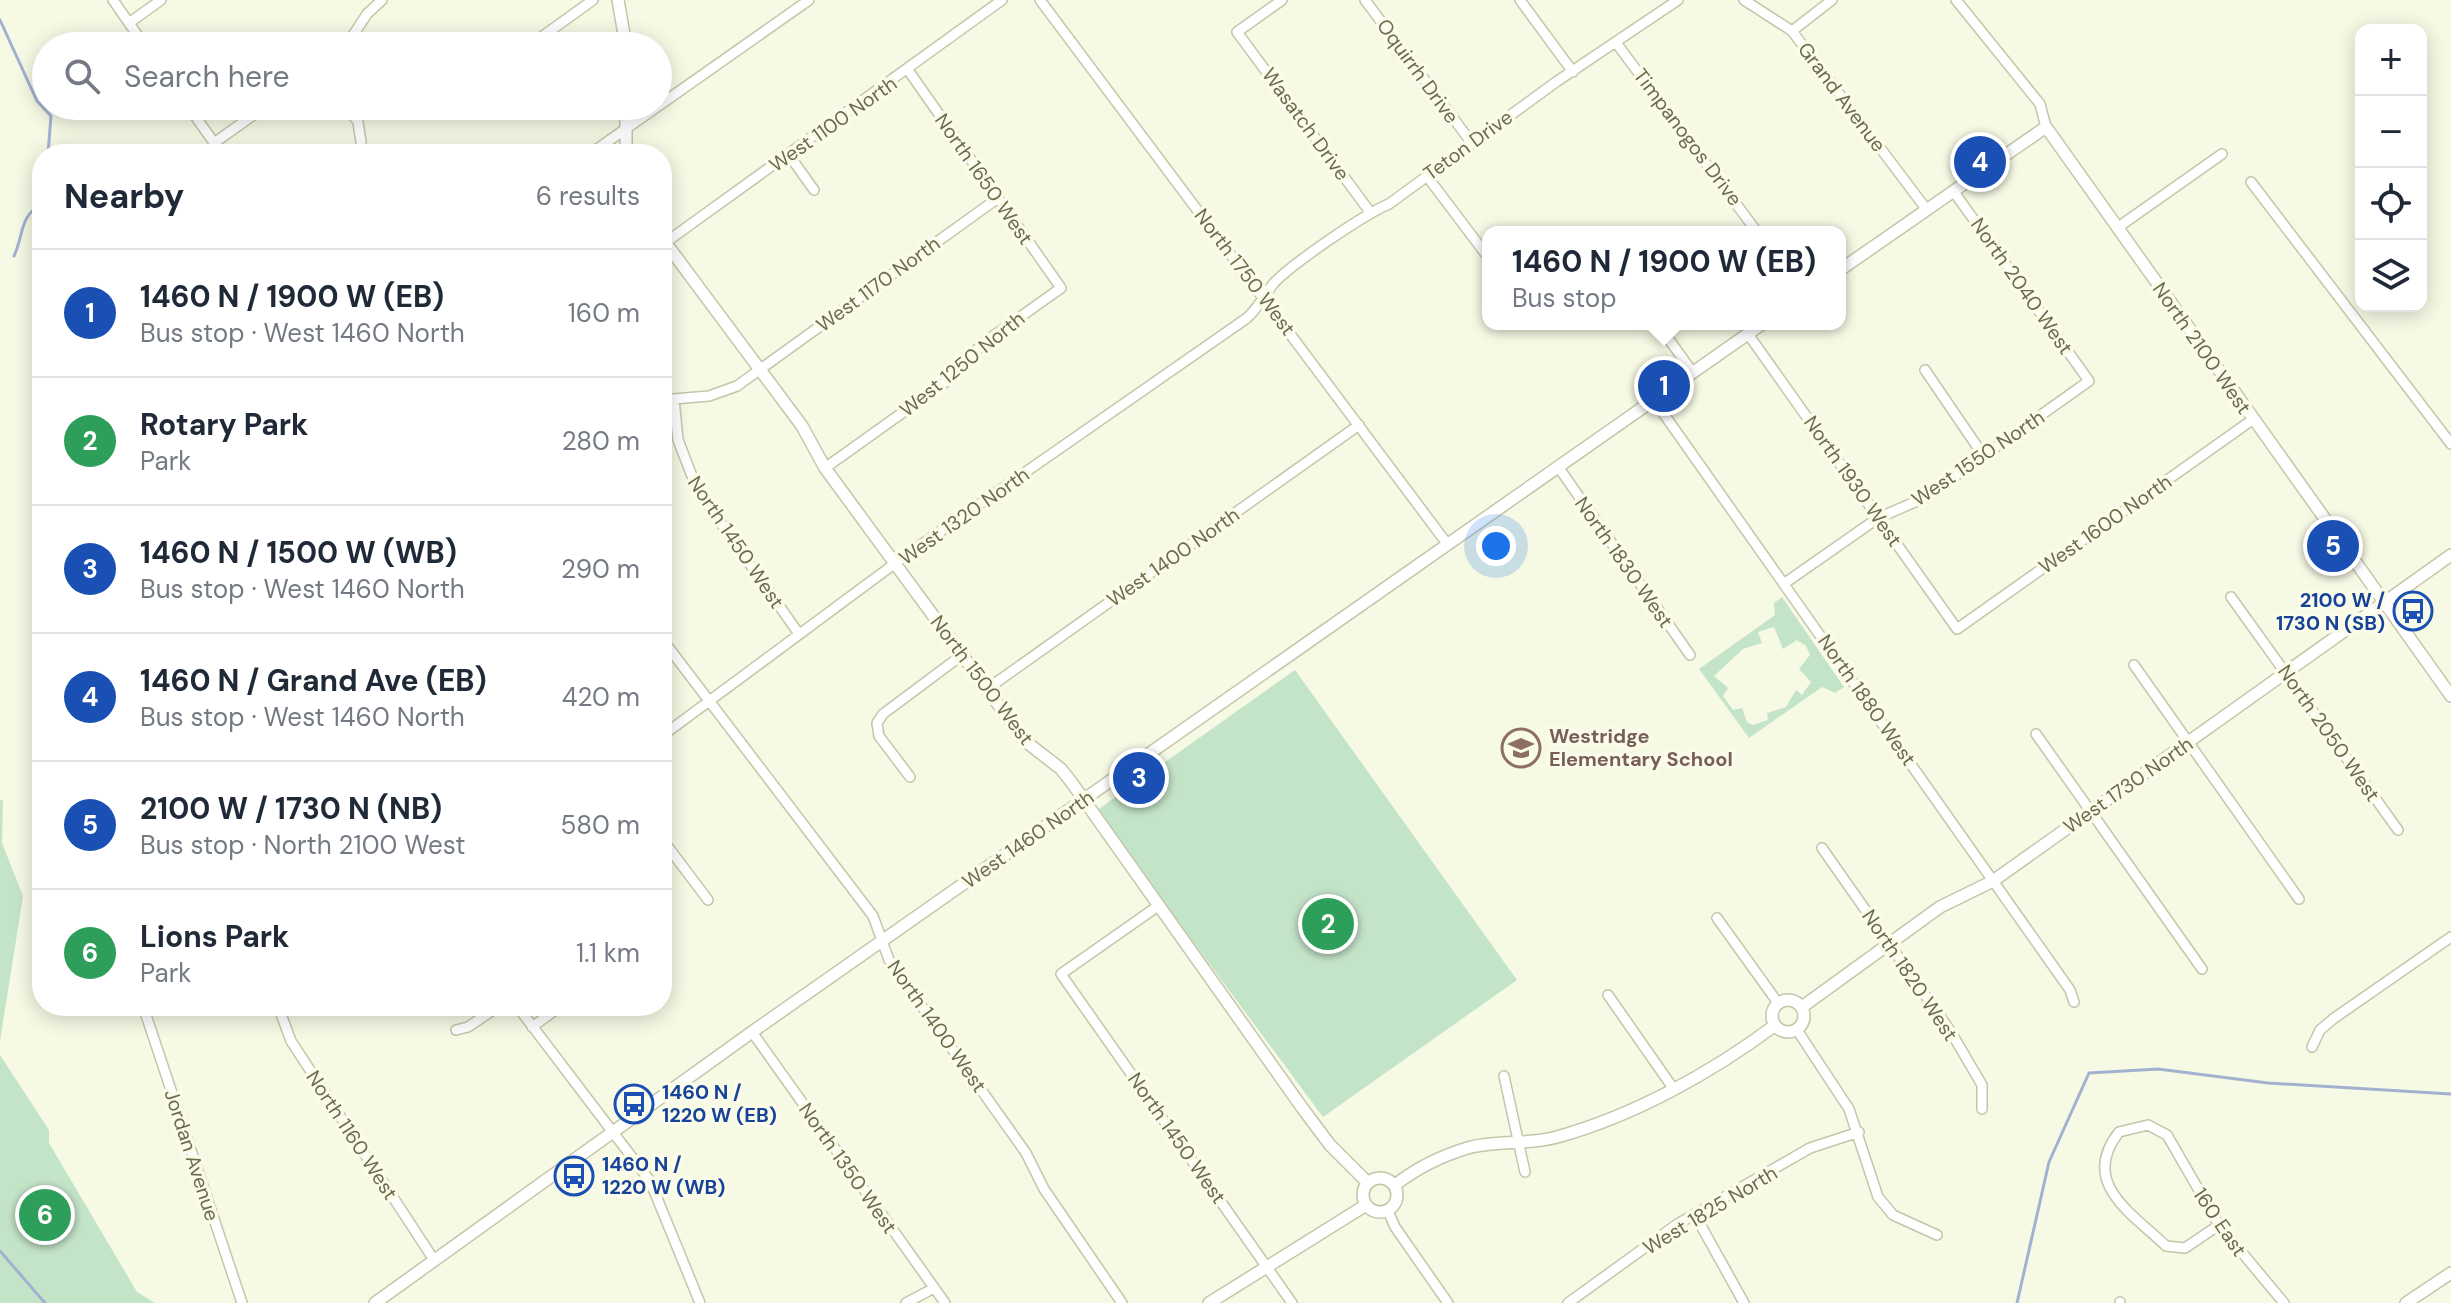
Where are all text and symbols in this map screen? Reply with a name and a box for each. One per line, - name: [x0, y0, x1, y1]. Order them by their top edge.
- street label: Oquirrh Drive: [1371, 13, 1465, 129]
- map controls: [2355, 24, 2427, 312]
- button: +: [2355, 24, 2427, 96]
- search box: [32, 32, 672, 120]
- street label: Grand Avenue: [1792, 37, 1892, 157]
- icon: search: [60, 54, 104, 98]
- text: Search here: [124, 57, 290, 96]
- street label: Wasatch Drive: [1256, 63, 1356, 185]
- street label: Timpanogos Drive: [1628, 63, 1748, 211]
- street label: West 1100 North: [764, 70, 902, 178]
- button: −: [2355, 96, 2427, 168]
- street label: Teton Drive: [1418, 104, 1518, 186]
- street label: North 1650 West: [929, 108, 1039, 250]
- pin: 4: [1954, 132, 2006, 192]
- button: locate: [2355, 168, 2427, 240]
- text: Nearby: [64, 174, 184, 219]
- text: 6 results: [536, 179, 640, 213]
- street label: North 1750 West: [1189, 203, 1301, 341]
- street label: North 2040 West: [1965, 213, 2079, 360]
- popup: [1482, 226, 1846, 330]
- street label: West 1170 North: [811, 230, 945, 338]
- button: layers: [2355, 240, 2427, 312]
- text: 1460 N / 1900 W (EB): [1512, 242, 1816, 281]
- text: 1460 N / 1900 W (EB): [140, 277, 444, 316]
- street label: North 2100 West: [2147, 277, 2257, 419]
- text: Bus stop: [1512, 281, 1616, 315]
- text: 1: [85, 296, 95, 330]
- text: 160 m: [568, 296, 640, 330]
- street label: West 1250 North: [894, 305, 1030, 423]
- text: Bus stop · West 1460 North: [140, 316, 465, 350]
- pin: 1: [1638, 356, 1690, 416]
- street label: West 1550 North: [1907, 404, 2049, 512]
- text: Rotary Park: [140, 405, 308, 444]
- street label: North 1930 West: [1798, 410, 1908, 552]
- text: 2: [82, 424, 98, 458]
- text: 280 m: [562, 424, 640, 458]
- text: Park: [140, 444, 191, 478]
- street label: West 1320 North: [894, 461, 1034, 571]
- street label: West 1600 North: [2033, 469, 2177, 579]
- street label: North 1450 West: [682, 471, 790, 613]
- street label: North 1830 West: [1569, 491, 1679, 633]
- street label: West 1400 North: [1102, 502, 1244, 612]
- pin: 5: [2307, 516, 2359, 576]
- your location: [1476, 526, 1516, 566]
- text: 1460 N / 1500 W (WB): [140, 533, 457, 572]
- text: 3: [82, 552, 98, 586]
- text: 290 m: [561, 552, 640, 586]
- text: Bus stop · West 1460 North: [140, 572, 465, 606]
- place label: 2100 W / 1730 N (SB): [2276, 587, 2385, 636]
- bus stop icon: 2100 W / 1730 N (SB): [2392, 590, 2434, 632]
- street label: North 1500 West: [925, 610, 1039, 750]
- street label: North 1880 West: [1812, 629, 1922, 771]
- street label: North 2050 West: [2272, 660, 2386, 807]
- text: 1460 N / Grand Ave (EB): [140, 661, 487, 700]
- text: 4: [82, 680, 98, 714]
- text: 420 m: [562, 680, 640, 714]
- text: Bus stop · West 1460 North: [140, 700, 465, 734]
- place label: Westridge Elementary School: [1549, 723, 1733, 772]
- school or university icon: Westridge Elementary School: [1500, 727, 1542, 769]
- street label: West 1730 North: [2058, 731, 2198, 839]
- pin: 3: [1113, 748, 1165, 808]
- street label: West 1460 North: [957, 784, 1099, 894]
- text: 2100 W / 1730 N (NB): [140, 789, 442, 828]
- text: 5: [82, 808, 98, 842]
- text: 580 m: [560, 808, 640, 842]
- text: Bus stop · North 2100 West: [140, 828, 465, 862]
- pin: 2: [1302, 894, 1354, 954]
- street label: North 1820 West: [1856, 904, 1964, 1046]
- text: Lions Park: [140, 917, 289, 956]
- text: 6: [82, 936, 98, 970]
- text: 1.1 km: [576, 936, 640, 970]
- street label: North 1400 West: [882, 955, 992, 1097]
- text: Park: [140, 956, 191, 990]
- street label: North 1160 West: [301, 1065, 404, 1205]
- street label: North 1450 West: [1122, 1067, 1232, 1209]
- place label: 1460 N / 1220 W (EB): [662, 1079, 777, 1128]
- bus stop icon: 1460 N / 1220 W (EB): [613, 1083, 655, 1125]
- street label: Jordan Avenue: [158, 1086, 226, 1224]
- street label: North 1350 West: [793, 1097, 903, 1239]
- place label: 1460 N / 1220 W (WB): [602, 1151, 725, 1200]
- bus stop icon: 1460 N / 1220 W (WB): [553, 1155, 595, 1197]
- street label: West 1825 North: [1638, 1160, 1782, 1260]
- street label: 160 East: [2188, 1183, 2253, 1261]
- pin: 6: [19, 1185, 71, 1245]

